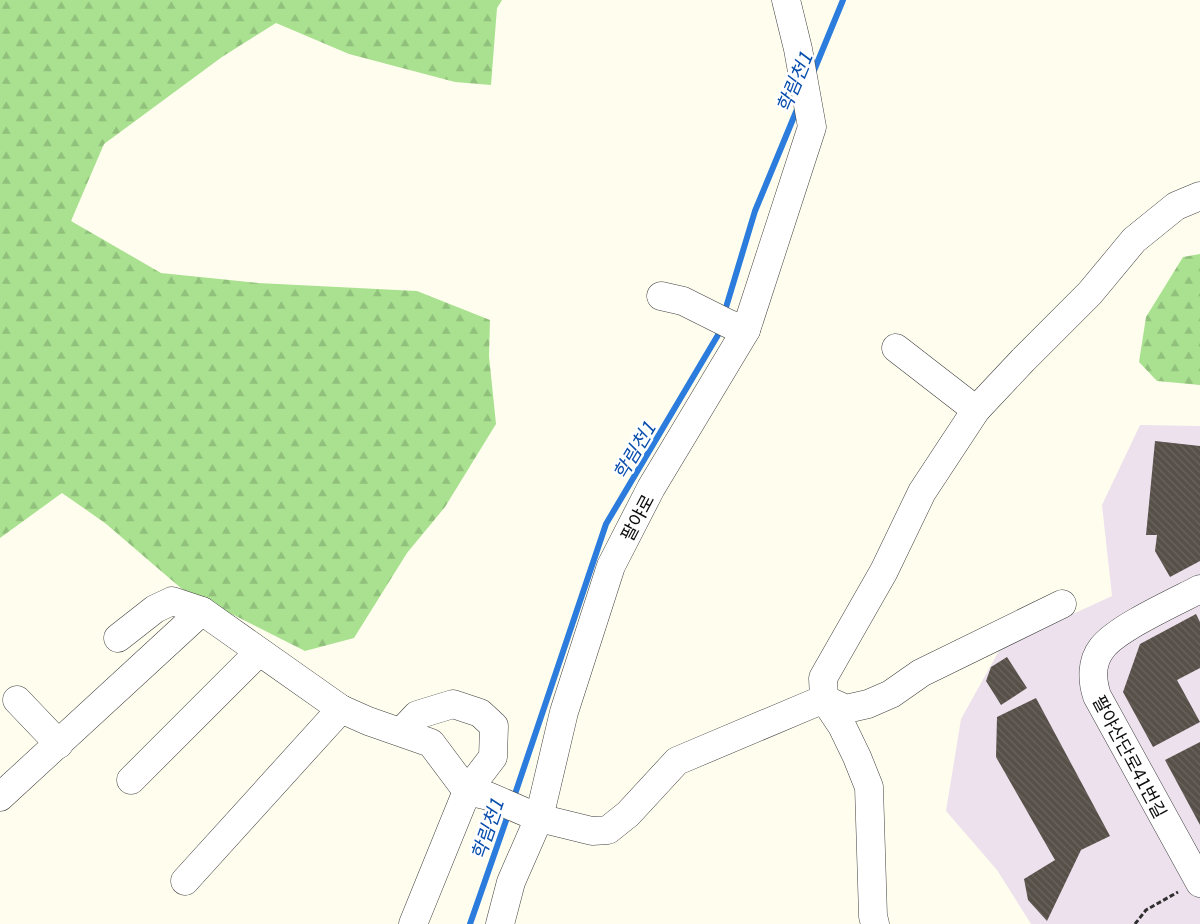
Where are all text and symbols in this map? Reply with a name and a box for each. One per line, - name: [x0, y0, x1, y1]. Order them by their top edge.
- water label: 학림천1: [768, 48, 818, 116]
- water label: 학림천1: [605, 416, 661, 484]
- street label: 팔야로: [613, 489, 659, 545]
- street label: 팔야산단로41번길: [1088, 690, 1174, 822]
- water label: 학림천1: [463, 795, 509, 863]

